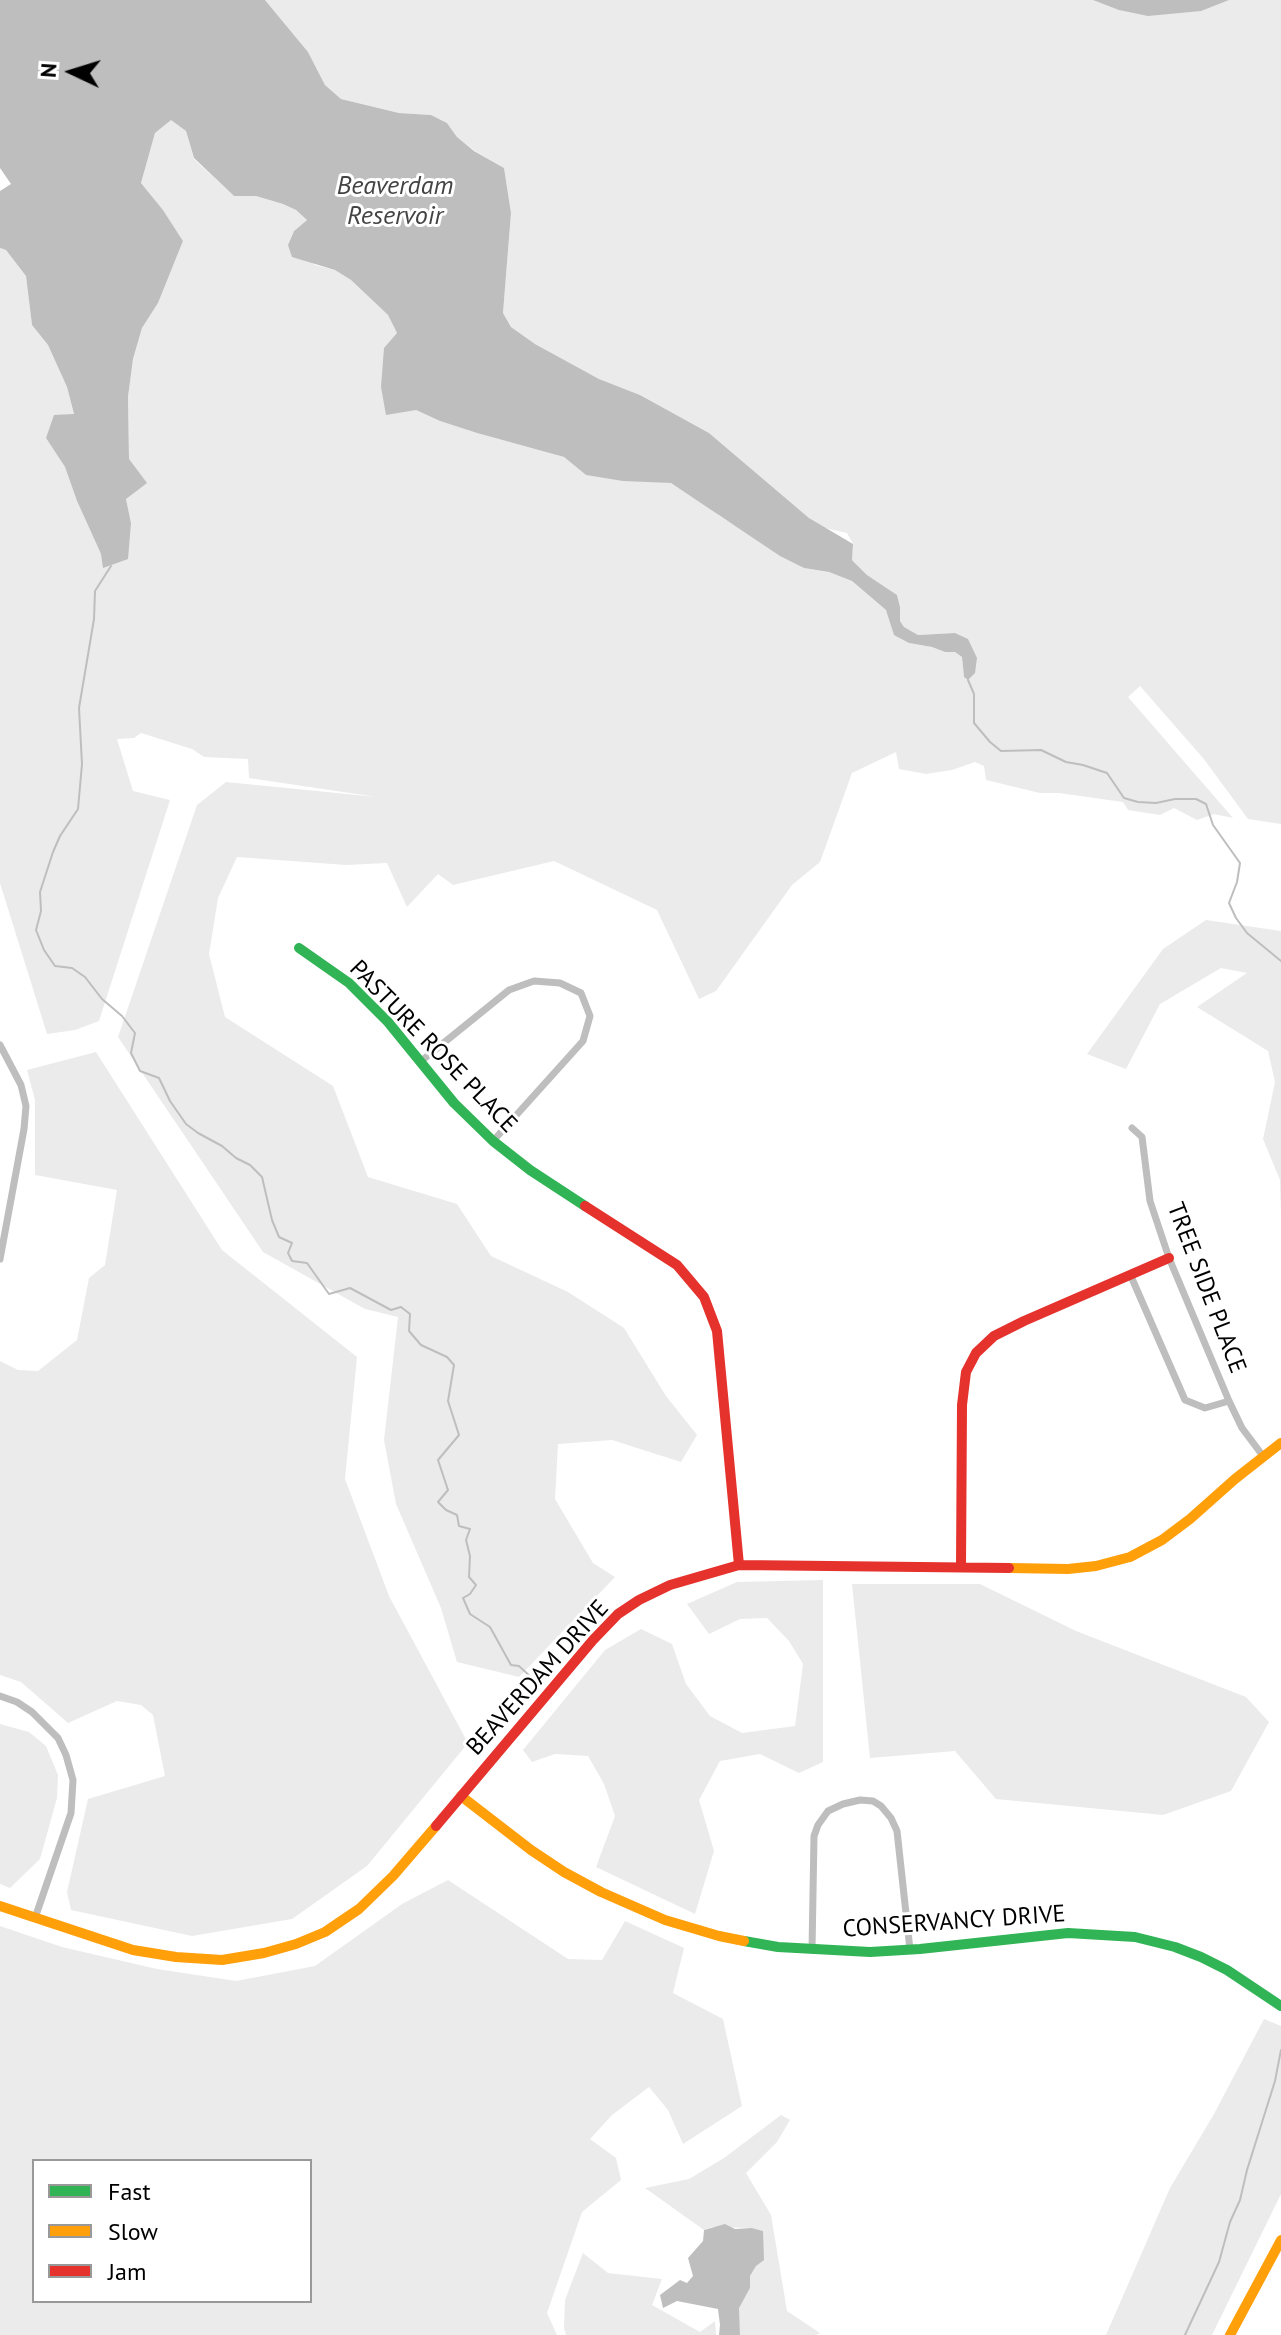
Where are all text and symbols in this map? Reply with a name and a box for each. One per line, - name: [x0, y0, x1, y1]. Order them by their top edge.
- north arrow: [32, 32, 112, 112]
- text: N: [34, 62, 63, 79]
- water label: Beaverdam Reservoir: [337, 171, 453, 232]
- street label: PASTURE ROSE PLACE: [343, 955, 523, 1139]
- street label: TREE SIDE PLACE: [1160, 1199, 1252, 1377]
- street label: BEAVERDAM DRIVE: [461, 1595, 615, 1761]
- street label: CONSERVANCY DRIVE: [842, 1900, 1066, 1944]
- legend: [32, 2159, 312, 2303]
- text: Fast: [108, 2176, 151, 2207]
- text: Slow: [108, 2216, 158, 2247]
- text: Jam: [108, 2256, 146, 2287]

